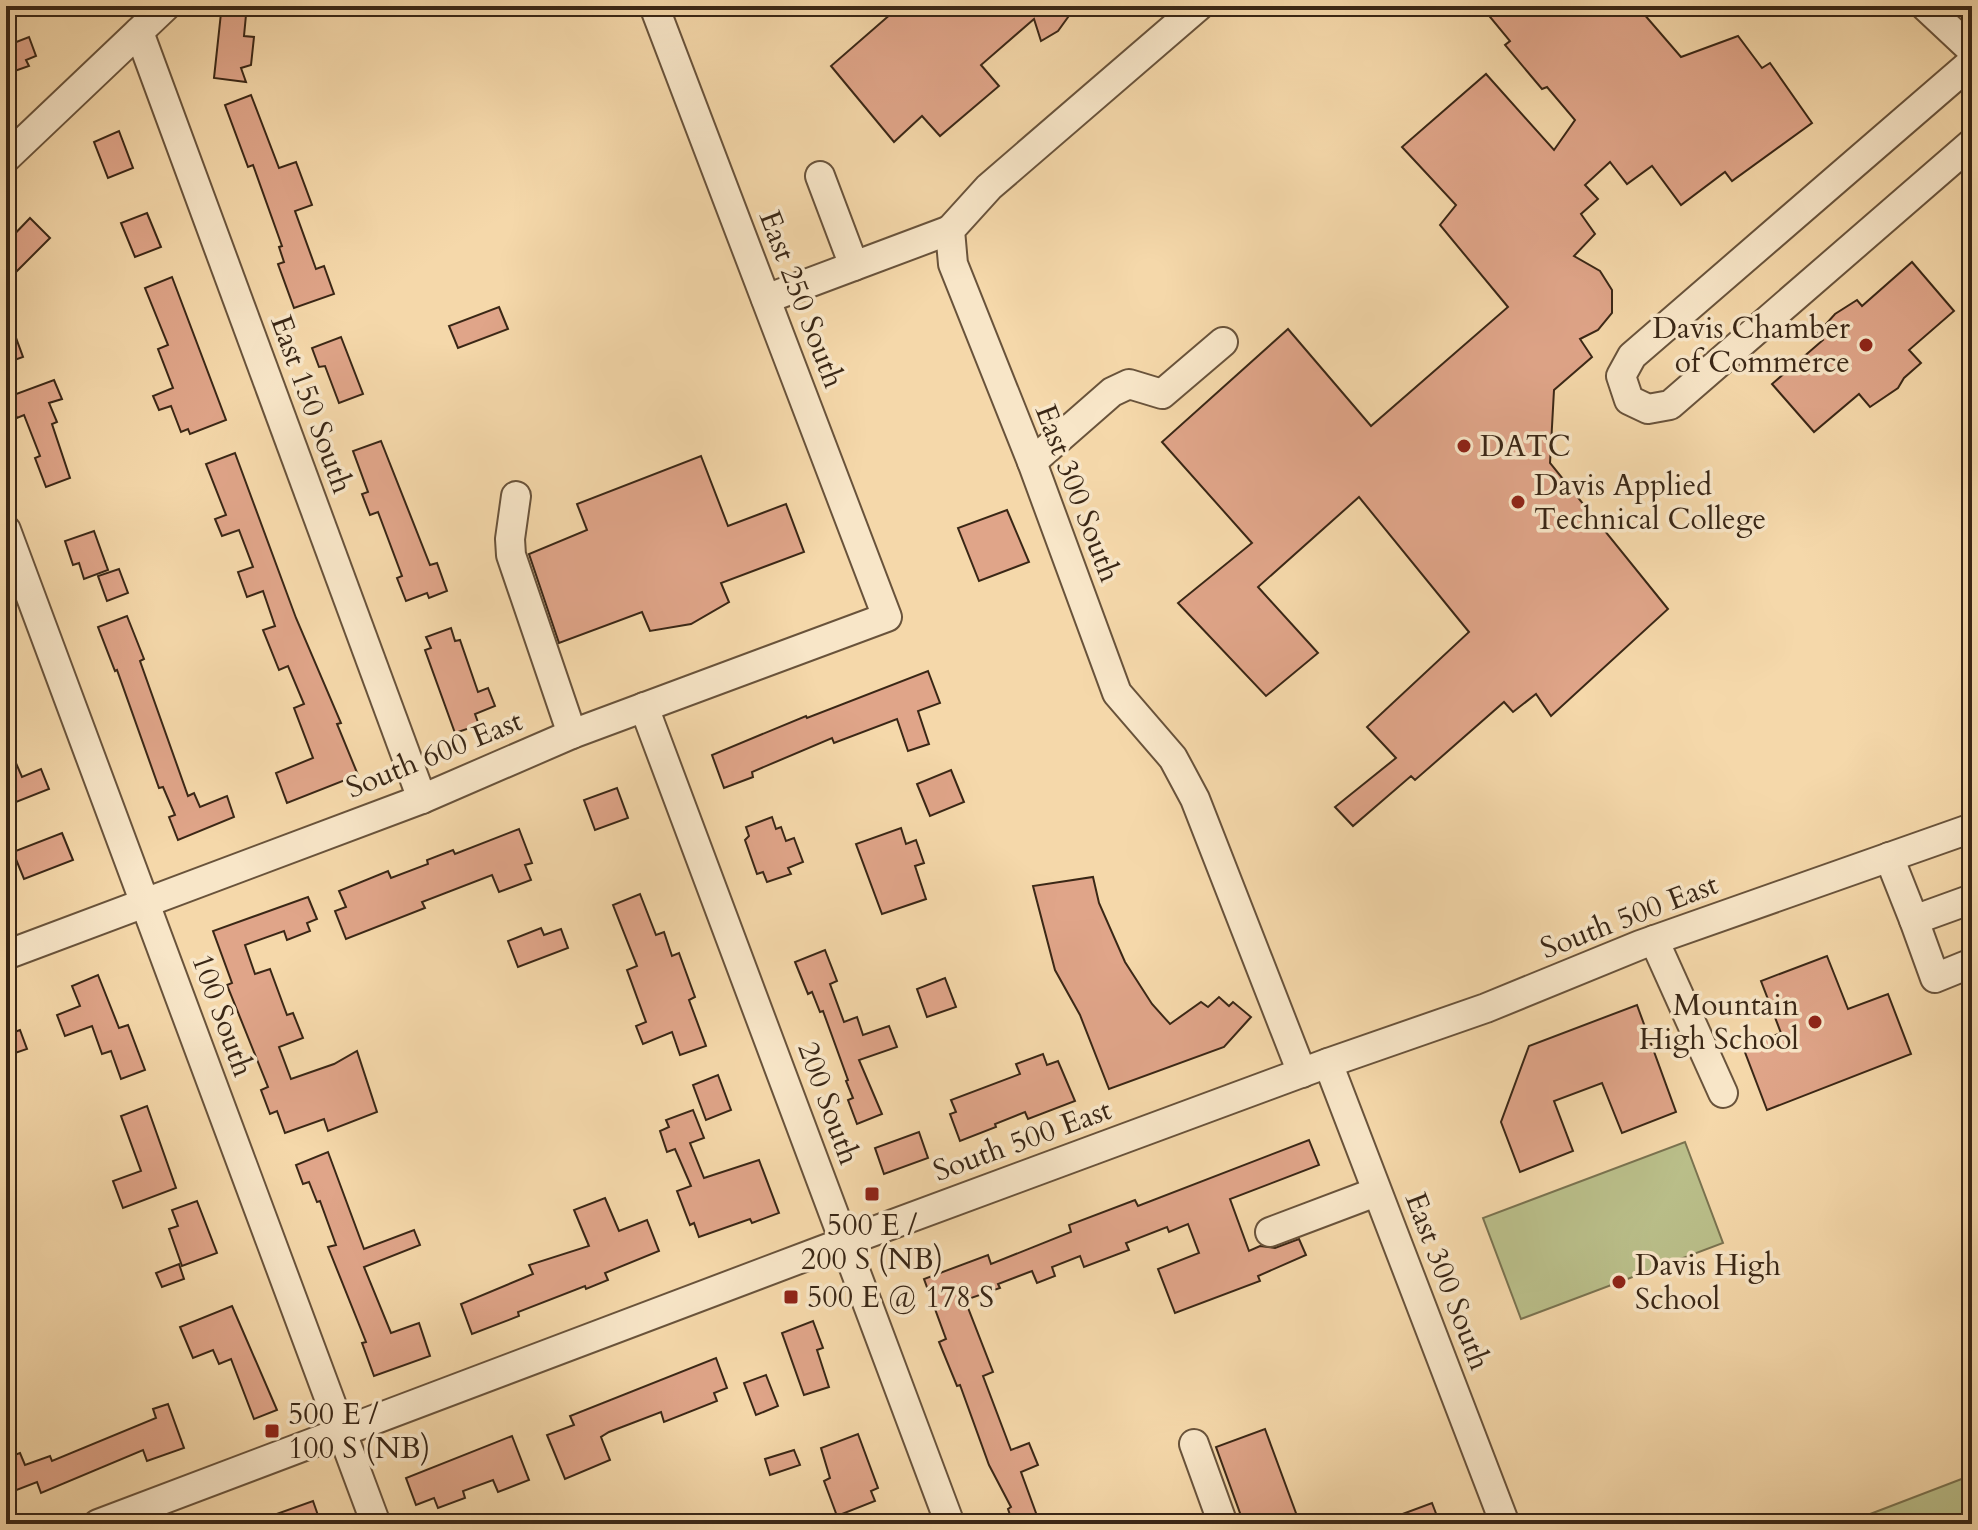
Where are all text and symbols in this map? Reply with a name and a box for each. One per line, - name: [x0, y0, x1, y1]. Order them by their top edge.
- street label: East 250 South: [749, 205, 854, 394]
- place label: Davis Chamber of Commerce: [1653, 308, 1850, 383]
- street label: East 150 South: [260, 309, 363, 499]
- marker: Davis Chamber of Commerce: [1857, 336, 1875, 354]
- street label: East 300 South: [1025, 399, 1130, 588]
- place label: DATC: [1480, 426, 1571, 467]
- marker: DATC: [1455, 437, 1473, 455]
- place label: Davis Applied Technical College: [1534, 465, 1766, 540]
- marker: Davis Applied Technical College: [1509, 493, 1527, 511]
- street label: South 600 East: [340, 700, 529, 808]
- street label: South 500 East: [1535, 864, 1724, 969]
- street label: 100 South: [181, 948, 264, 1083]
- place label: Mountain High School: [1639, 985, 1799, 1060]
- marker: Mountain High School: [1806, 1013, 1824, 1031]
- street label: 200 South: [787, 1036, 870, 1171]
- street label: South 500 East: [927, 1089, 1117, 1192]
- marker: 500 E / 200 S (NB): [863, 1185, 881, 1203]
- street label: East 300 South: [1395, 1187, 1500, 1376]
- place label: 500 E / 200 S (NB): [801, 1205, 943, 1280]
- place label: Davis High School: [1635, 1245, 1781, 1320]
- marker: Davis High School: [1610, 1273, 1628, 1291]
- place label: 500 E @ 178 S: [807, 1277, 994, 1318]
- marker: 500 E @ 178 S: [782, 1288, 800, 1306]
- place label: 500 E / 100 S (NB): [288, 1394, 430, 1469]
- marker: 500 E / 100 S (NB): [263, 1422, 281, 1440]

